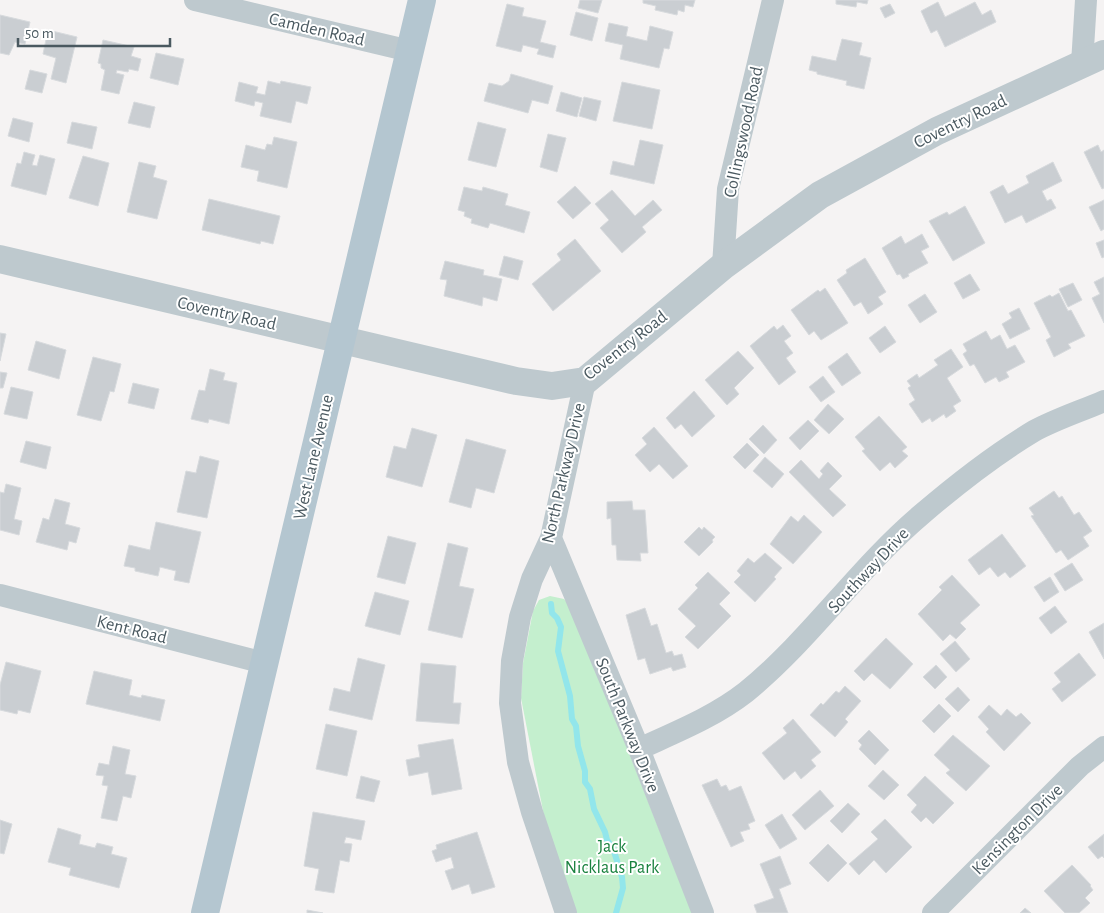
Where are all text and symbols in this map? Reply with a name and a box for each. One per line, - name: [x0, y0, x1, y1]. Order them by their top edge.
- street label: Camden Road: [267, 10, 366, 50]
- scale bar: [18, 15, 170, 47]
- text: 50 m: [25, 26, 54, 41]
- street label: Collingswood Road: [721, 65, 767, 199]
- street label: Coventry Road: [911, 92, 1010, 152]
- street label: Coventry Road: [176, 294, 278, 334]
- street label: Coventry Road: [580, 308, 671, 384]
- street label: West Lane Avenue: [291, 393, 337, 521]
- street label: North Parkway Drive: [539, 401, 589, 545]
- street label: Southway Drive: [825, 525, 912, 617]
- street label: Kent Road: [95, 613, 169, 647]
- street label: South Parkway Drive: [592, 656, 662, 795]
- street label: Kensington Drive: [969, 781, 1066, 878]
- park label: Jack Nicklaus Park: [565, 838, 660, 877]

